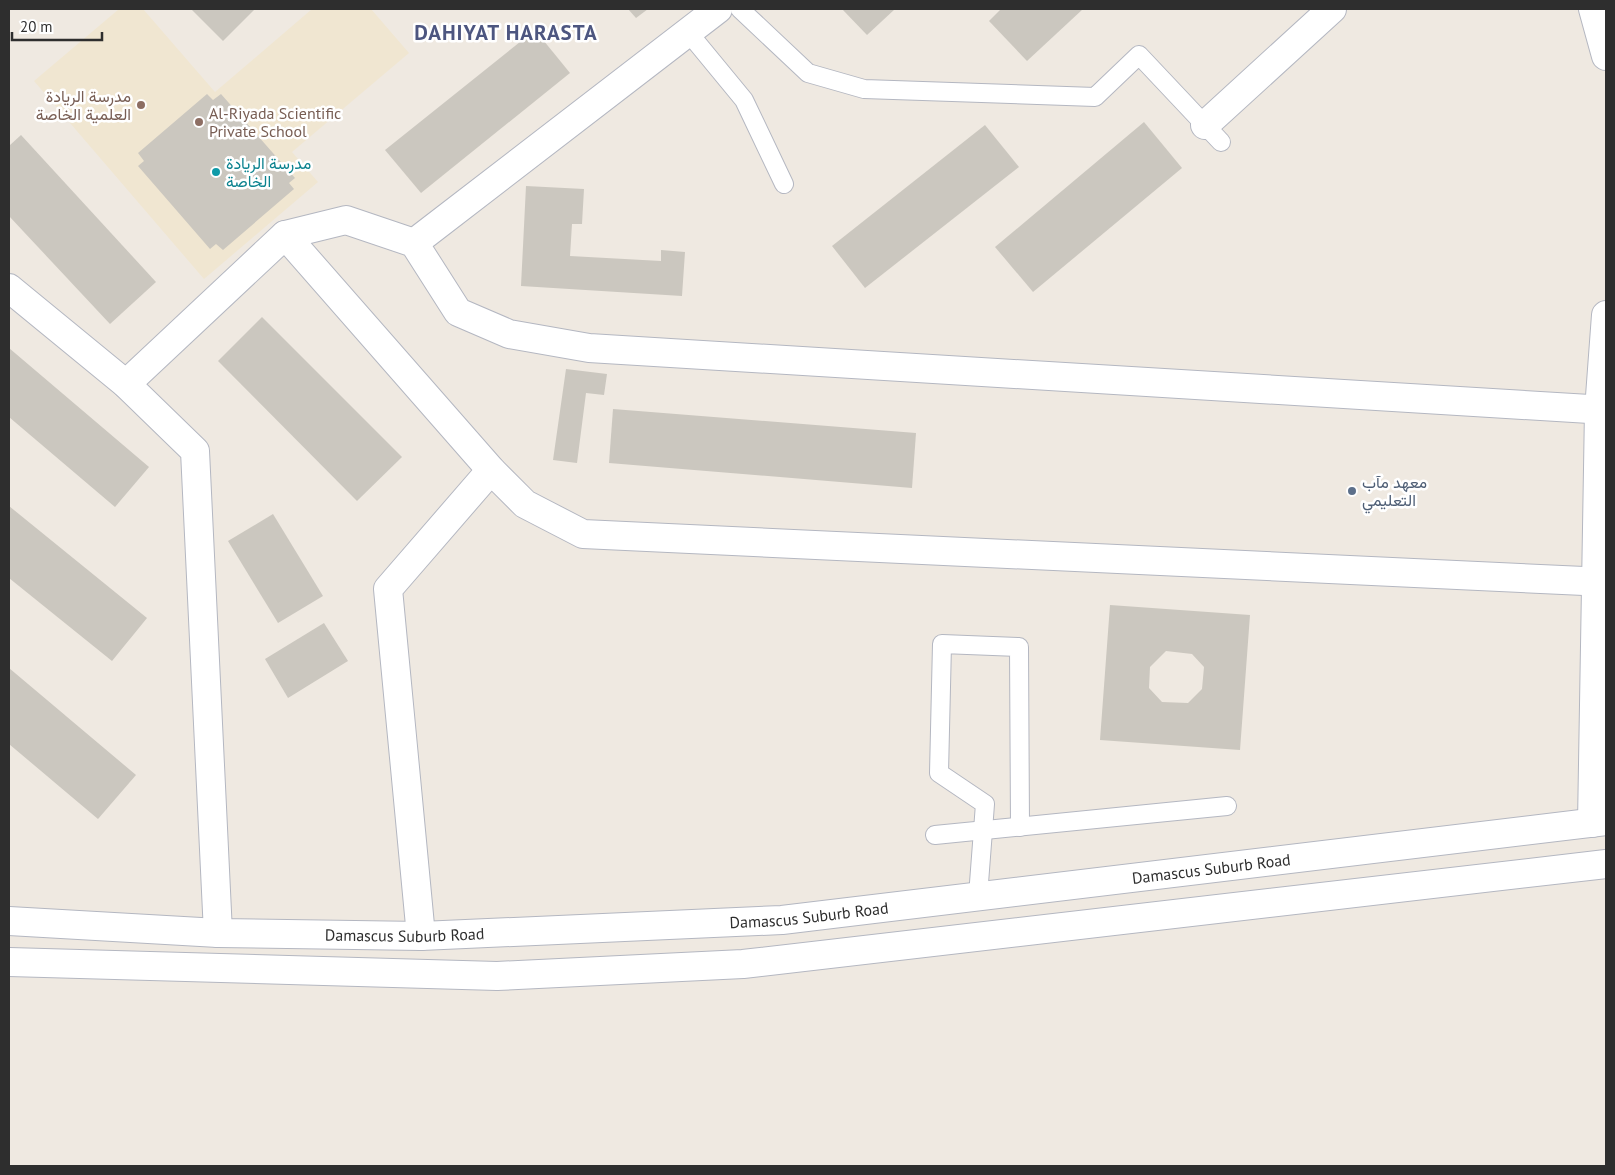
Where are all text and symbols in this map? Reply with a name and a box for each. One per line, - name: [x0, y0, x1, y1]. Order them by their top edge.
- scale bar: [12, 10, 102, 42]
- text: 20 m: [20, 17, 53, 36]
- district label: DAHIYAT HARASTA: [414, 19, 598, 46]
- place label: مدرسة الريادة العلمية الخاصة: [36, 86, 131, 124]
- marker: مدرسة الريادة العلمية الخاصة: [135, 99, 147, 111]
- place label: Al-Riyada Scientific Private School: [209, 103, 341, 141]
- marker: Al-Riyada Scientific Private School: [193, 116, 205, 128]
- place label: مدرسة الريادة الخاصة: [226, 153, 311, 191]
- marker: مدرسة الريادة الخاصة: [210, 166, 222, 178]
- place label: معهد مآب التعليمي: [1362, 472, 1427, 514]
- marker: معهد مآب التعليمي: [1346, 485, 1358, 497]
- street label: Damascus Suburb Road: [1131, 849, 1292, 888]
- street label: Damascus Suburb Road: [729, 897, 890, 932]
- street label: Damascus Suburb Road: [325, 923, 485, 946]

